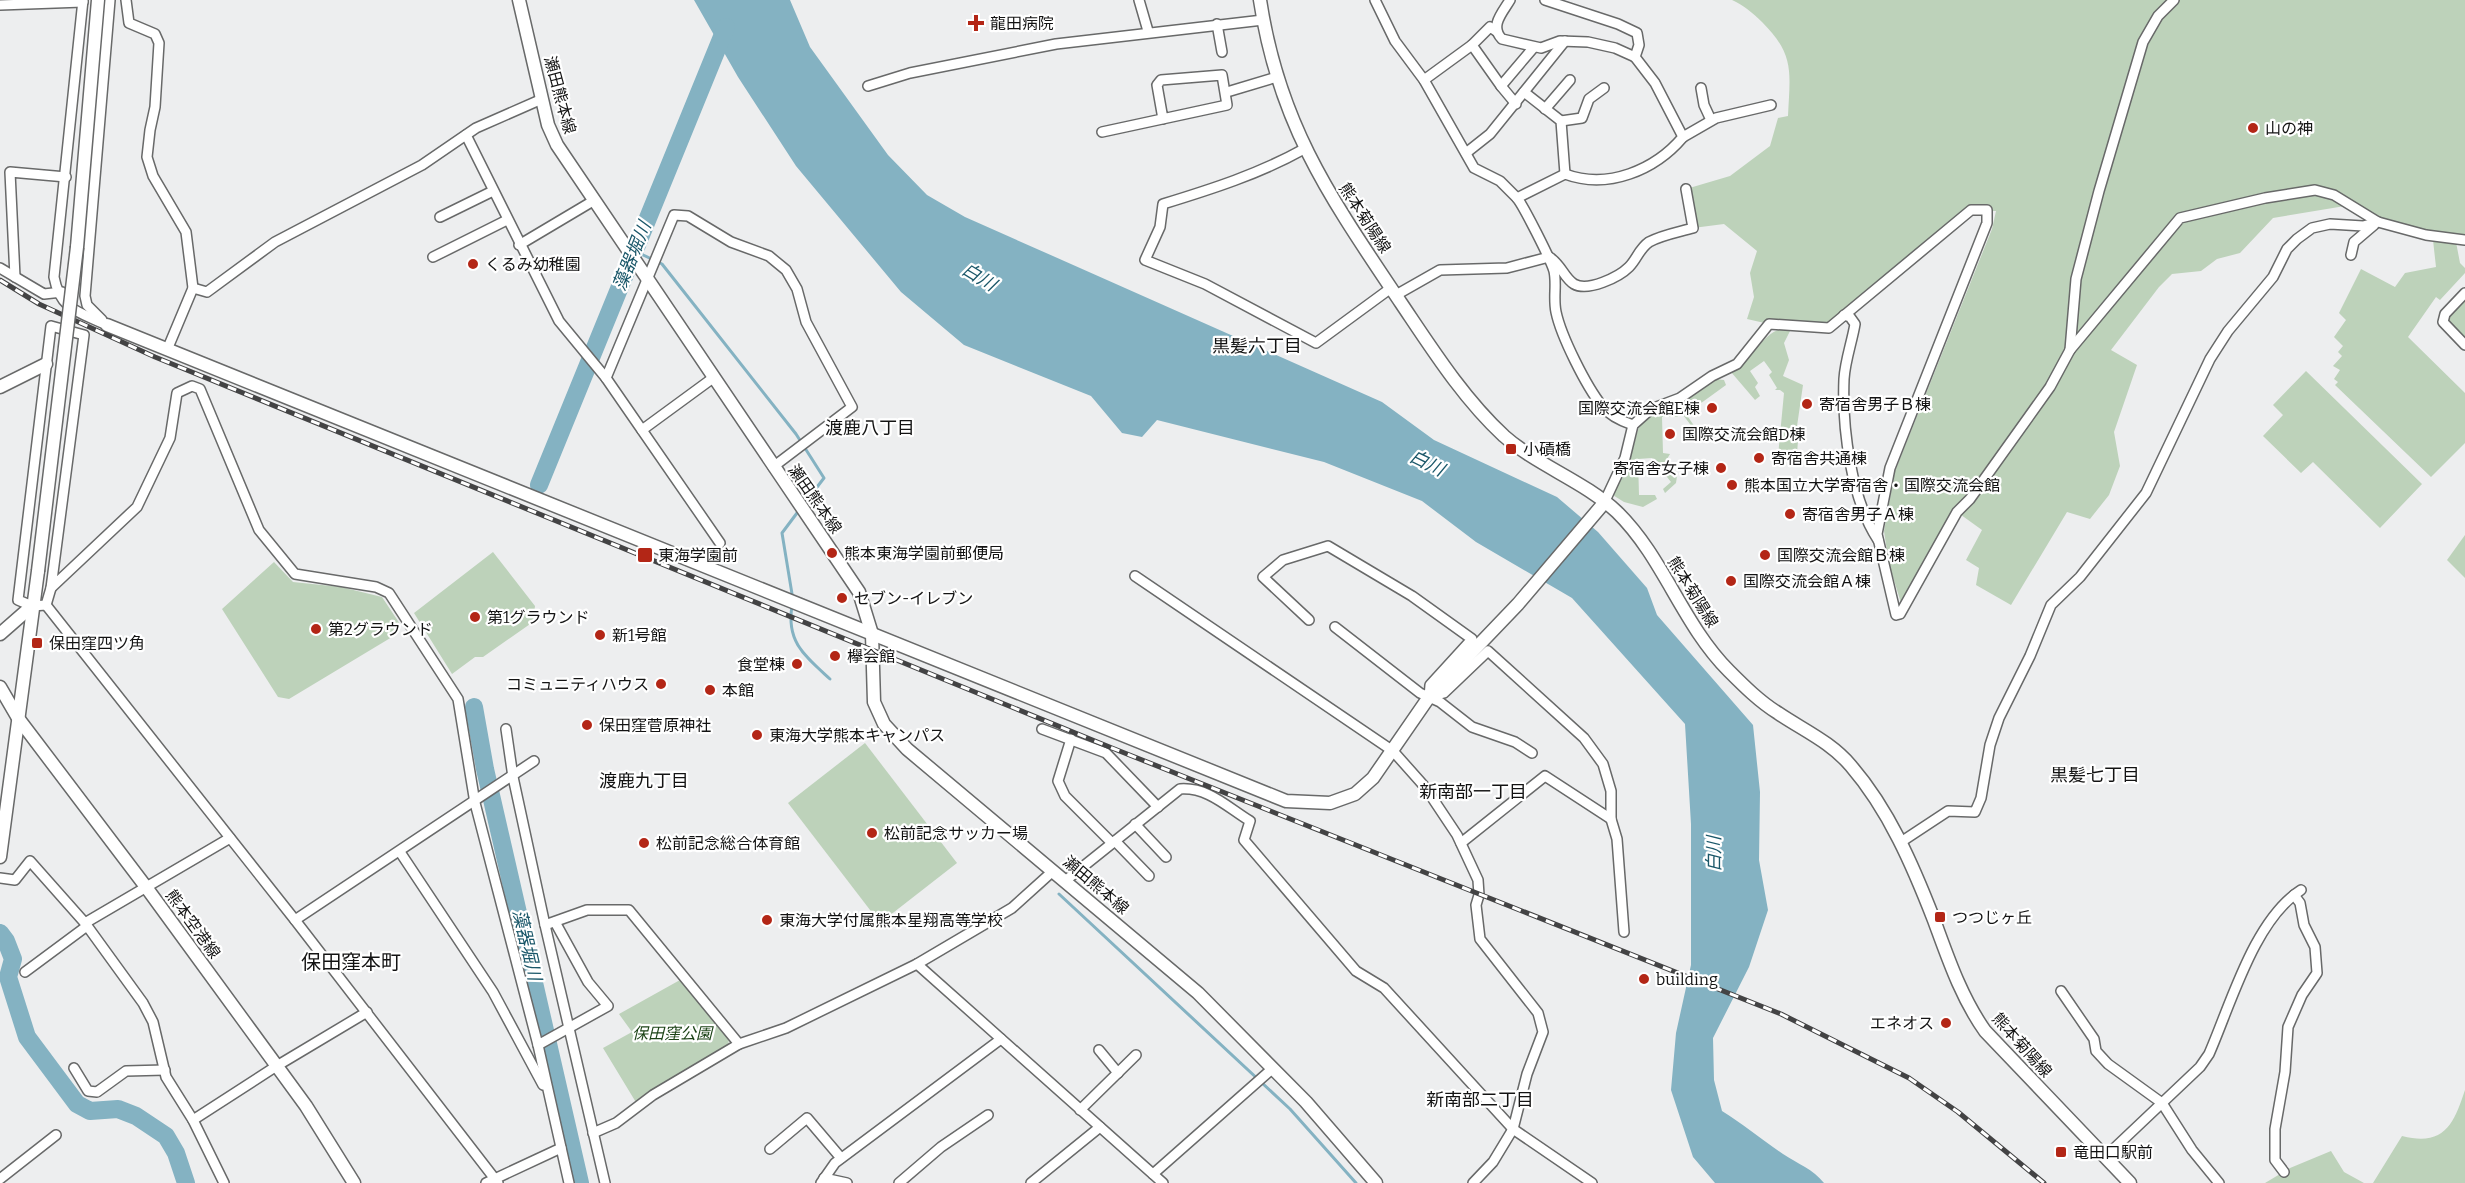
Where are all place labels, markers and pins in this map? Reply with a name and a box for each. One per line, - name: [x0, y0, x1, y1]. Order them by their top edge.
- marker: 龍田病院: [967, 14, 985, 32]
- place label: 龍田病院: [990, 14, 1054, 33]
- place label: 山の神: [2265, 119, 2313, 138]
- marker: 山の神: [2246, 121, 2260, 135]
- place label: くるみ幼稚園: [485, 255, 581, 274]
- marker: くるみ幼稚園: [466, 257, 480, 271]
- place label: 寄宿舎男子Ｂ棟: [1819, 395, 1931, 414]
- marker: 寄宿舎男子Ｂ棟: [1800, 397, 1814, 411]
- place label: 国際交流会館E棟: [1578, 399, 1700, 418]
- marker: 国際交流会館E棟: [1705, 401, 1719, 415]
- place label: 国際交流会館D棟: [1682, 425, 1806, 444]
- marker: 国際交流会館D棟: [1663, 427, 1677, 441]
- place label: 小磧橋: [1523, 440, 1571, 459]
- marker: 小磧橋: [1504, 442, 1518, 456]
- place label: 寄宿舎共通棟: [1771, 449, 1867, 468]
- marker: 寄宿舎共通棟: [1752, 451, 1766, 465]
- place label: 寄宿舎女子棟: [1613, 459, 1709, 478]
- marker: 寄宿舎女子棟: [1714, 461, 1728, 475]
- place label: 熊本国立大学寄宿舎・国際交流会館: [1744, 476, 2000, 495]
- marker: 熊本国立大学寄宿舎・国際交流会館: [1725, 478, 1739, 492]
- place label: 寄宿舎男子Ａ棟: [1802, 505, 1914, 524]
- marker: 寄宿舎男子Ａ棟: [1783, 507, 1797, 521]
- place label: 熊本東海学園前郵便局: [844, 544, 1004, 563]
- marker: 東海学園前: [636, 546, 654, 564]
- place label: 東海学園前: [658, 546, 738, 565]
- marker: 熊本東海学園前郵便局: [825, 546, 839, 560]
- place label: 国際交流会館Ｂ棟: [1777, 546, 1905, 565]
- marker: 国際交流会館Ｂ棟: [1758, 548, 1772, 562]
- place label: 国際交流会館Ａ棟: [1743, 572, 1871, 591]
- marker: 国際交流会館Ａ棟: [1724, 574, 1738, 588]
- place label: セブン-イレブン: [854, 589, 973, 608]
- marker: セブン-イレブン: [835, 591, 849, 605]
- place label: 第1グラウンド: [487, 608, 590, 627]
- marker: 第1グラウンド: [468, 610, 482, 624]
- place label: 第2グラウンド: [328, 620, 433, 639]
- marker: 第2グラウンド: [309, 622, 323, 636]
- place label: 新1号館: [612, 626, 667, 645]
- marker: 新1号館: [593, 628, 607, 642]
- place label: 保田窪四ツ角: [49, 634, 145, 653]
- marker: 保田窪四ツ角: [30, 636, 44, 650]
- place label: 欅会館: [847, 647, 895, 666]
- marker: 欅会館: [828, 649, 842, 663]
- place label: 食堂棟: [737, 655, 785, 674]
- marker: 食堂棟: [790, 657, 804, 671]
- place label: コミュニティハウス: [506, 675, 649, 694]
- marker: コミュニティハウス: [654, 677, 668, 691]
- place label: 本館: [722, 681, 754, 700]
- marker: 本館: [703, 683, 717, 697]
- place label: 保田窪菅原神社: [599, 716, 711, 735]
- marker: 保田窪菅原神社: [580, 718, 594, 732]
- place label: 東海大学熊本キャンパス: [769, 726, 945, 745]
- marker: 東海大学熊本キャンパス: [750, 728, 764, 742]
- place label: 松前記念サッカー場: [884, 824, 1028, 843]
- marker: 松前記念サッカー場: [865, 826, 879, 840]
- place label: 松前記念総合体育館: [656, 834, 800, 853]
- marker: 松前記念総合体育館: [637, 836, 651, 850]
- place label: つつじヶ丘: [1952, 908, 2032, 927]
- marker: つつじヶ丘: [1933, 910, 1947, 924]
- place label: 東海大学付属熊本星翔高等学校: [779, 911, 1003, 930]
- marker: 東海大学付属熊本星翔高等学校: [760, 913, 774, 927]
- place label: building: [1656, 970, 1718, 989]
- marker: building: [1637, 972, 1651, 986]
- place label: エネオス: [1870, 1014, 1934, 1033]
- marker: エネオス: [1939, 1016, 1953, 1030]
- place label: 竜田口駅前: [2073, 1143, 2153, 1162]
- marker: 竜田口駅前: [2054, 1145, 2068, 1159]

